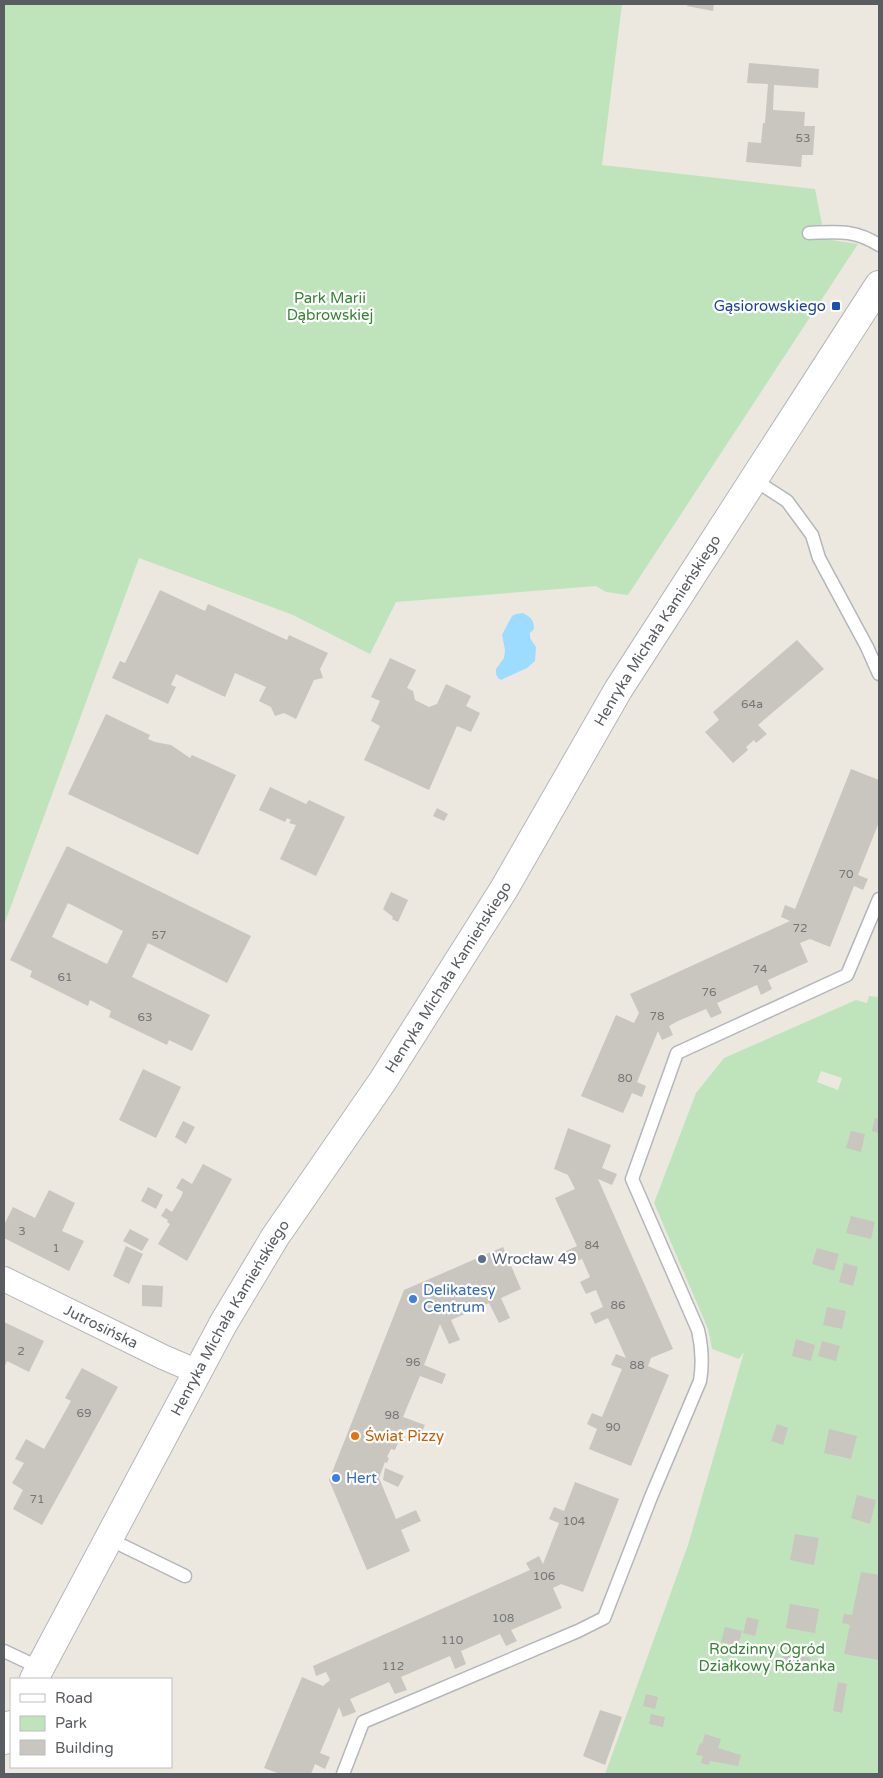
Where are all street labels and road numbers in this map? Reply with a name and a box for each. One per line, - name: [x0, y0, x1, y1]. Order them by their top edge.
- street label: Henryka Michała Kamieńskiego: [590, 531, 725, 729]
- street label: Henryka Michała Kamieńskiego: [381, 878, 515, 1076]
- street label: Henryka Michała Kamieńskiego: [167, 1216, 293, 1419]
- street label: Jutrosińska: [61, 1301, 141, 1352]

